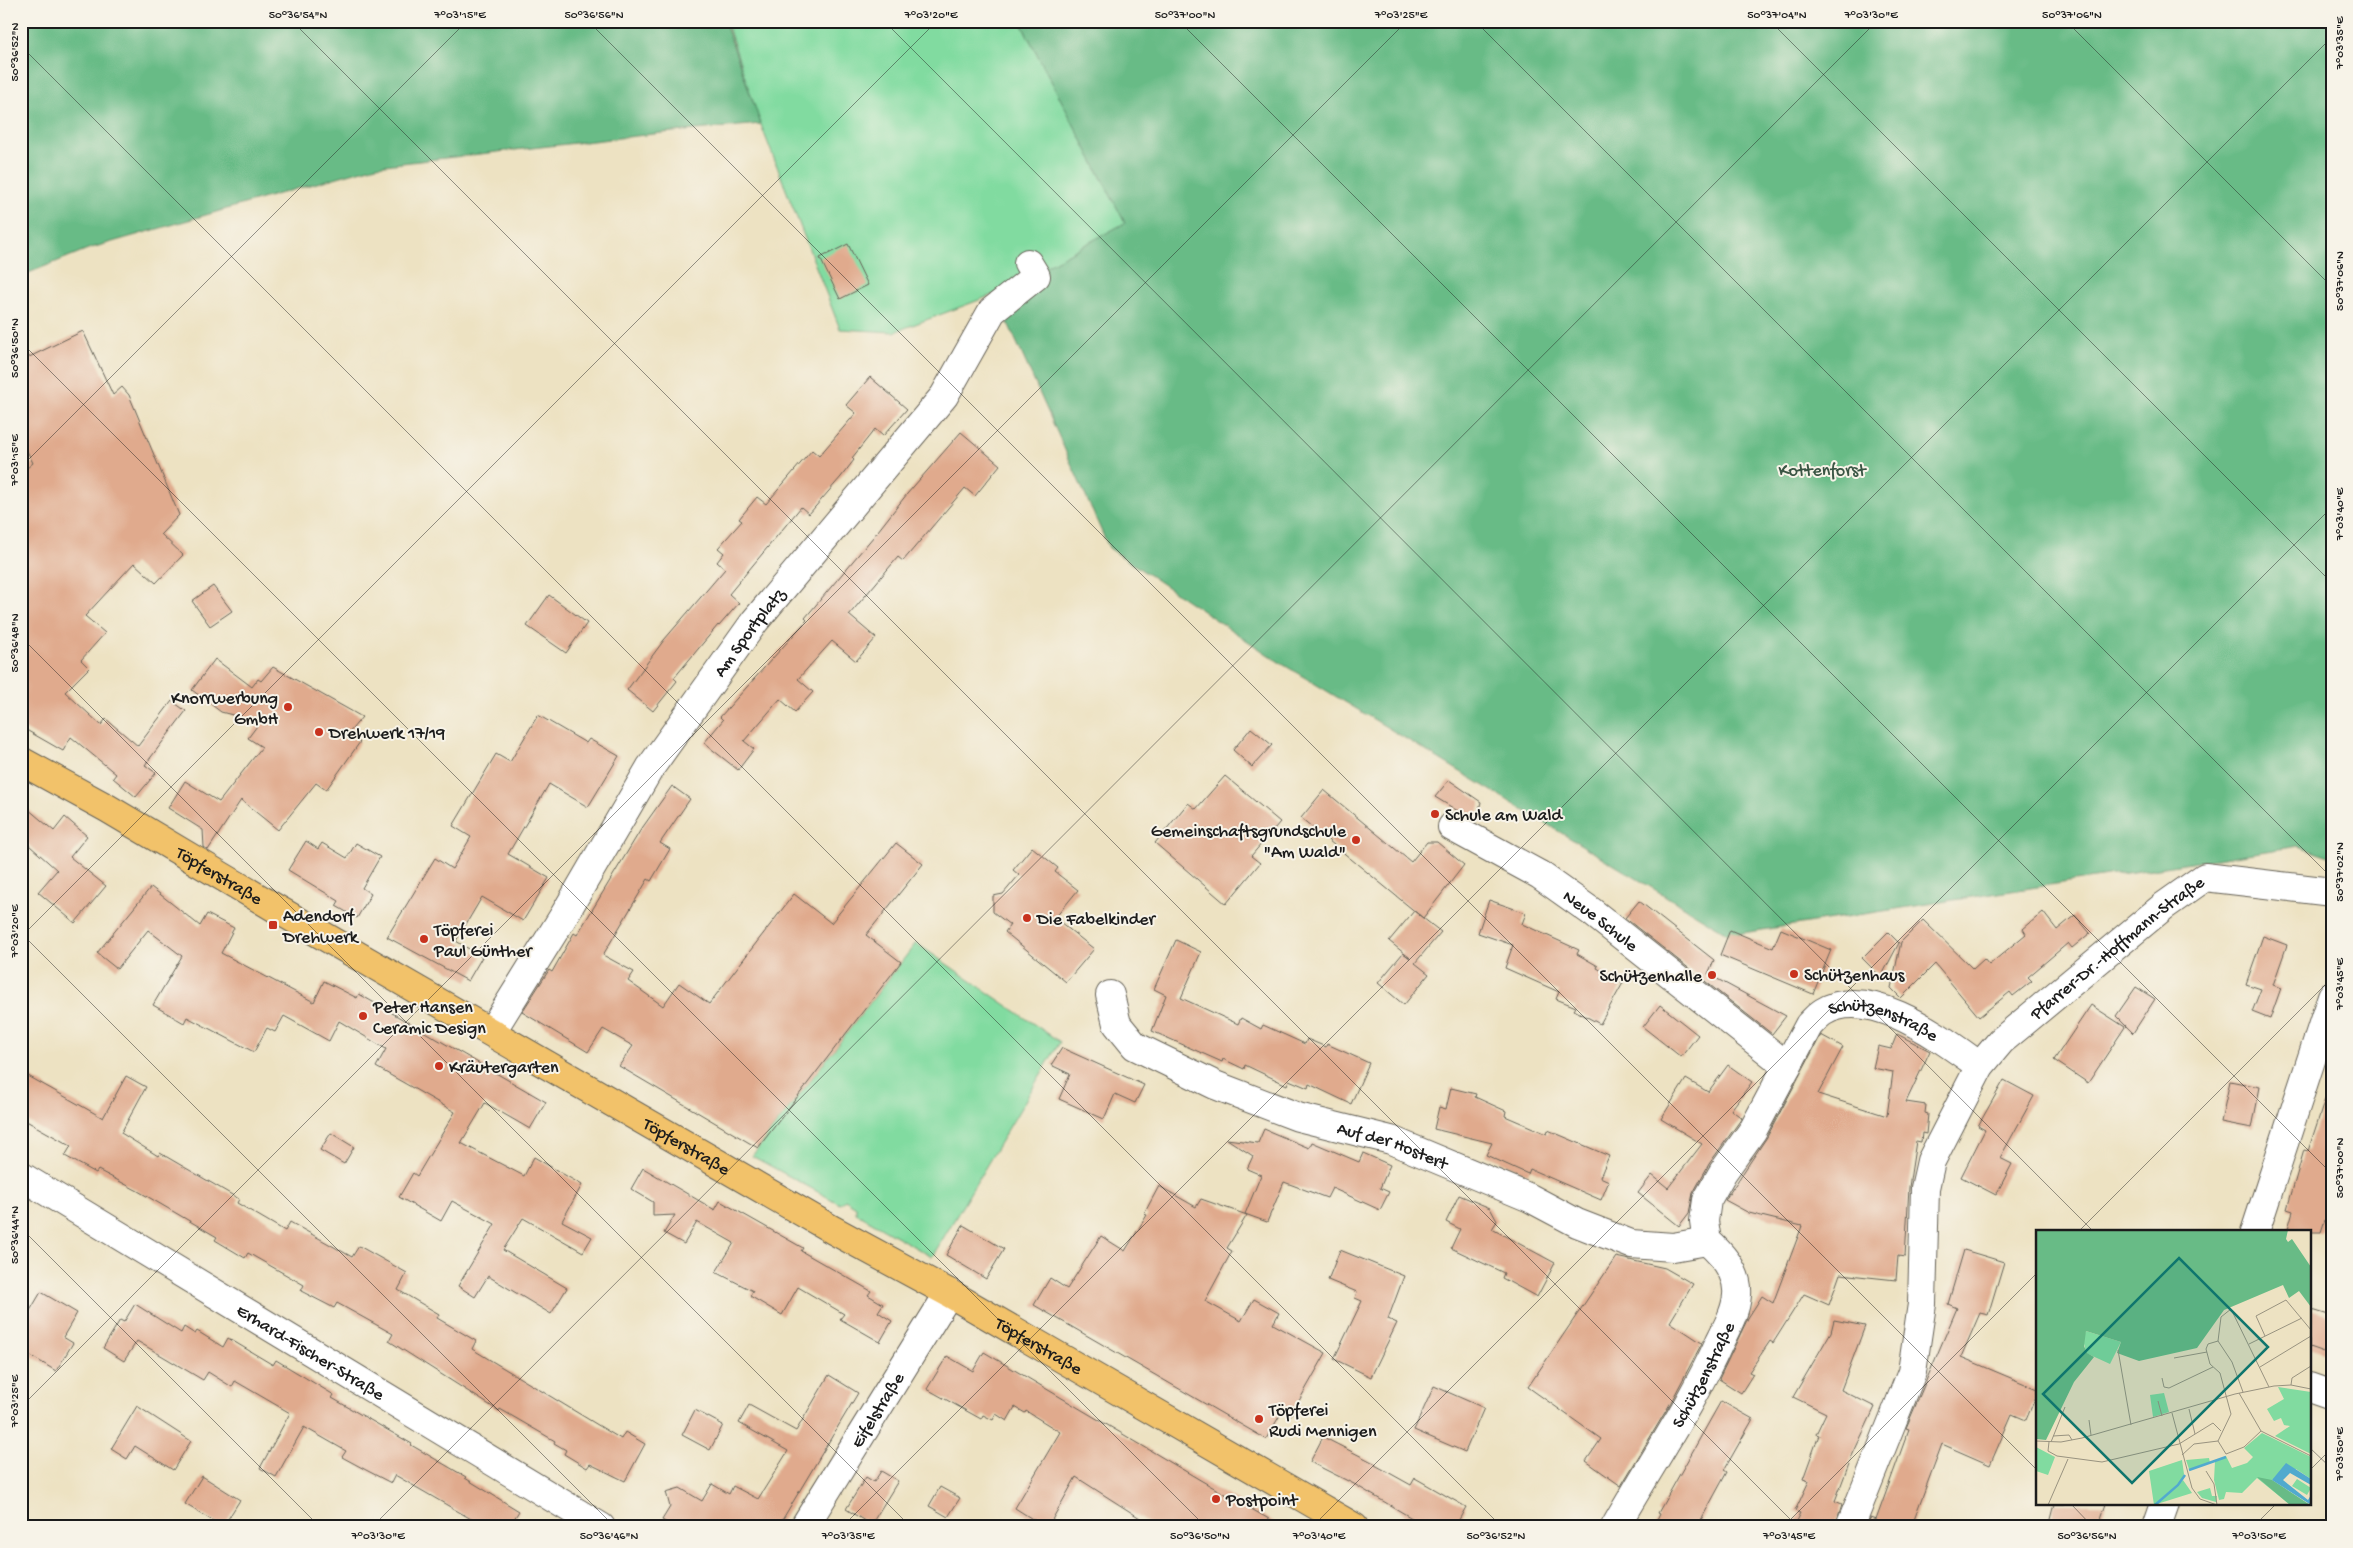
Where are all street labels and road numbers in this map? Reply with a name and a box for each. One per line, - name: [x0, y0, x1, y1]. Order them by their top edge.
- street label: Am Sportplatz: [710, 584, 792, 682]
- street label: Töpferstraße: [170, 843, 266, 911]
- street label: Pfarrer-Dr.-Hoffmann-Straße: [2026, 872, 2210, 1026]
- street label: Neue Schule: [1558, 887, 1642, 958]
- street label: Schützenstraße: [1826, 996, 1942, 1048]
- street label: Töpferstraße: [638, 1114, 733, 1181]
- street label: Auf der Hostert: [1334, 1119, 1452, 1176]
- street label: Erhard-Fischer-Straße: [232, 1301, 388, 1407]
- street label: Töpferstraße: [990, 1313, 1086, 1381]
- street label: Schützenstraße: [1668, 1319, 1741, 1432]
- street label: Eifelstraße: [848, 1369, 910, 1452]

